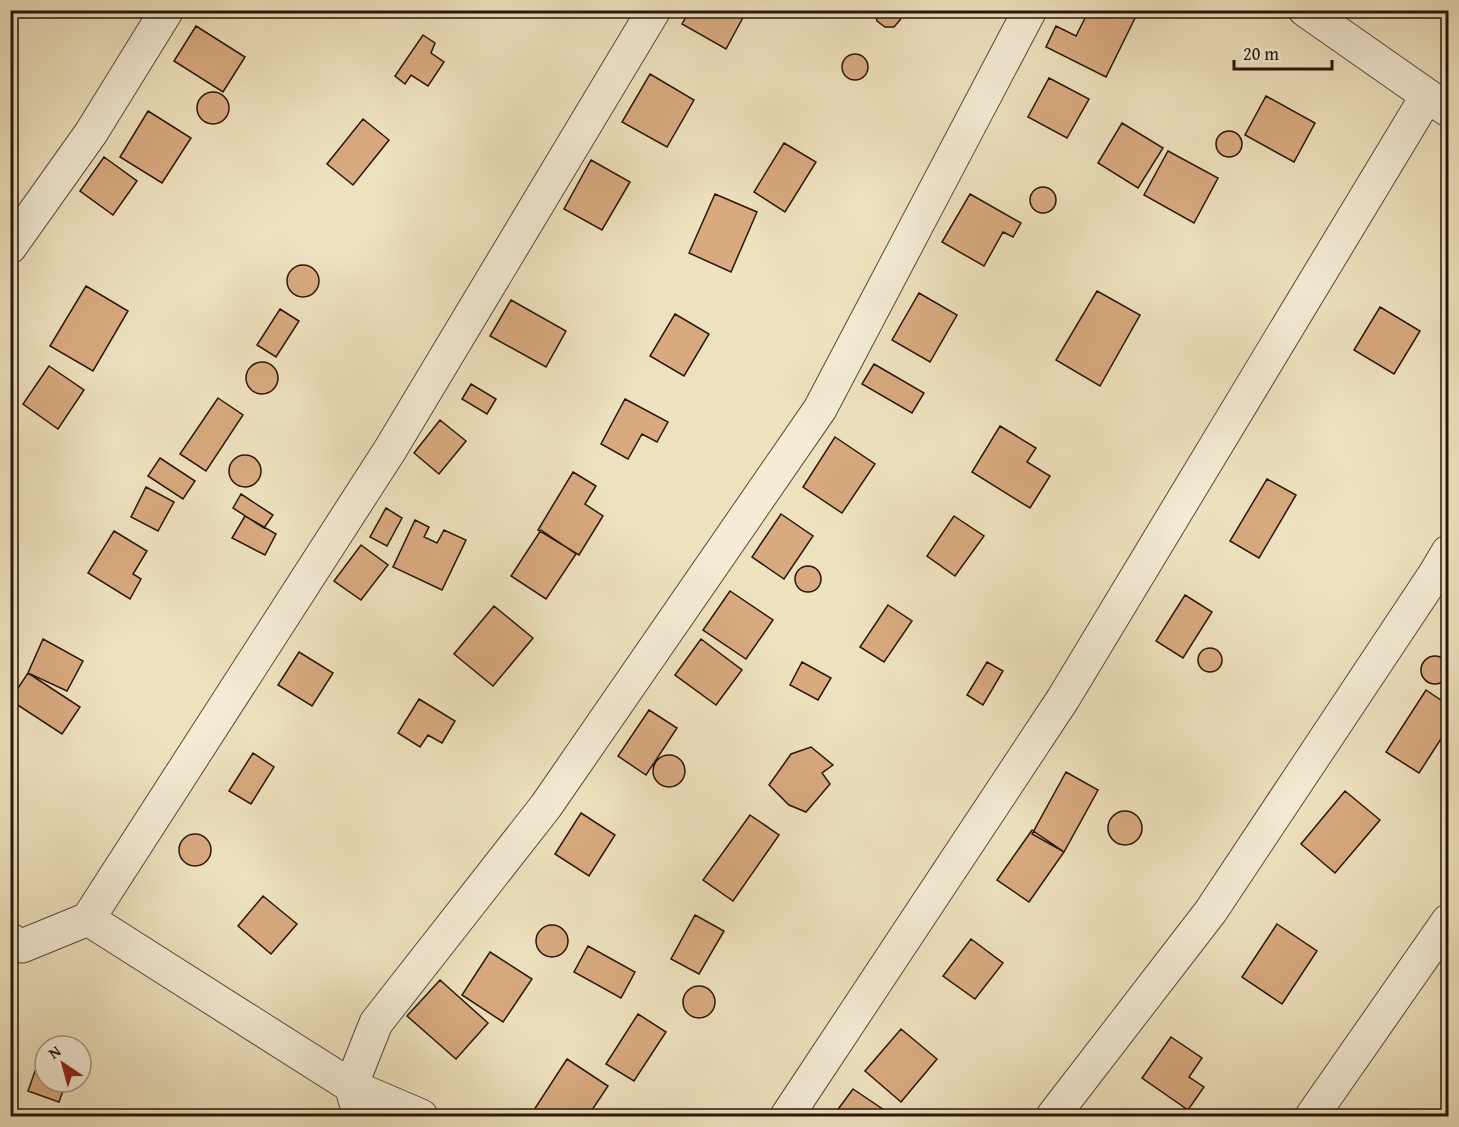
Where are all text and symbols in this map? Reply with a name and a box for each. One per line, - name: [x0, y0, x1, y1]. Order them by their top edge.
- scale bar: [1234, 33, 1332, 71]
- text: 20 m: [1243, 40, 1279, 67]
- north arrow: [33, 1034, 93, 1094]
- text: N: [43, 1039, 66, 1065]

